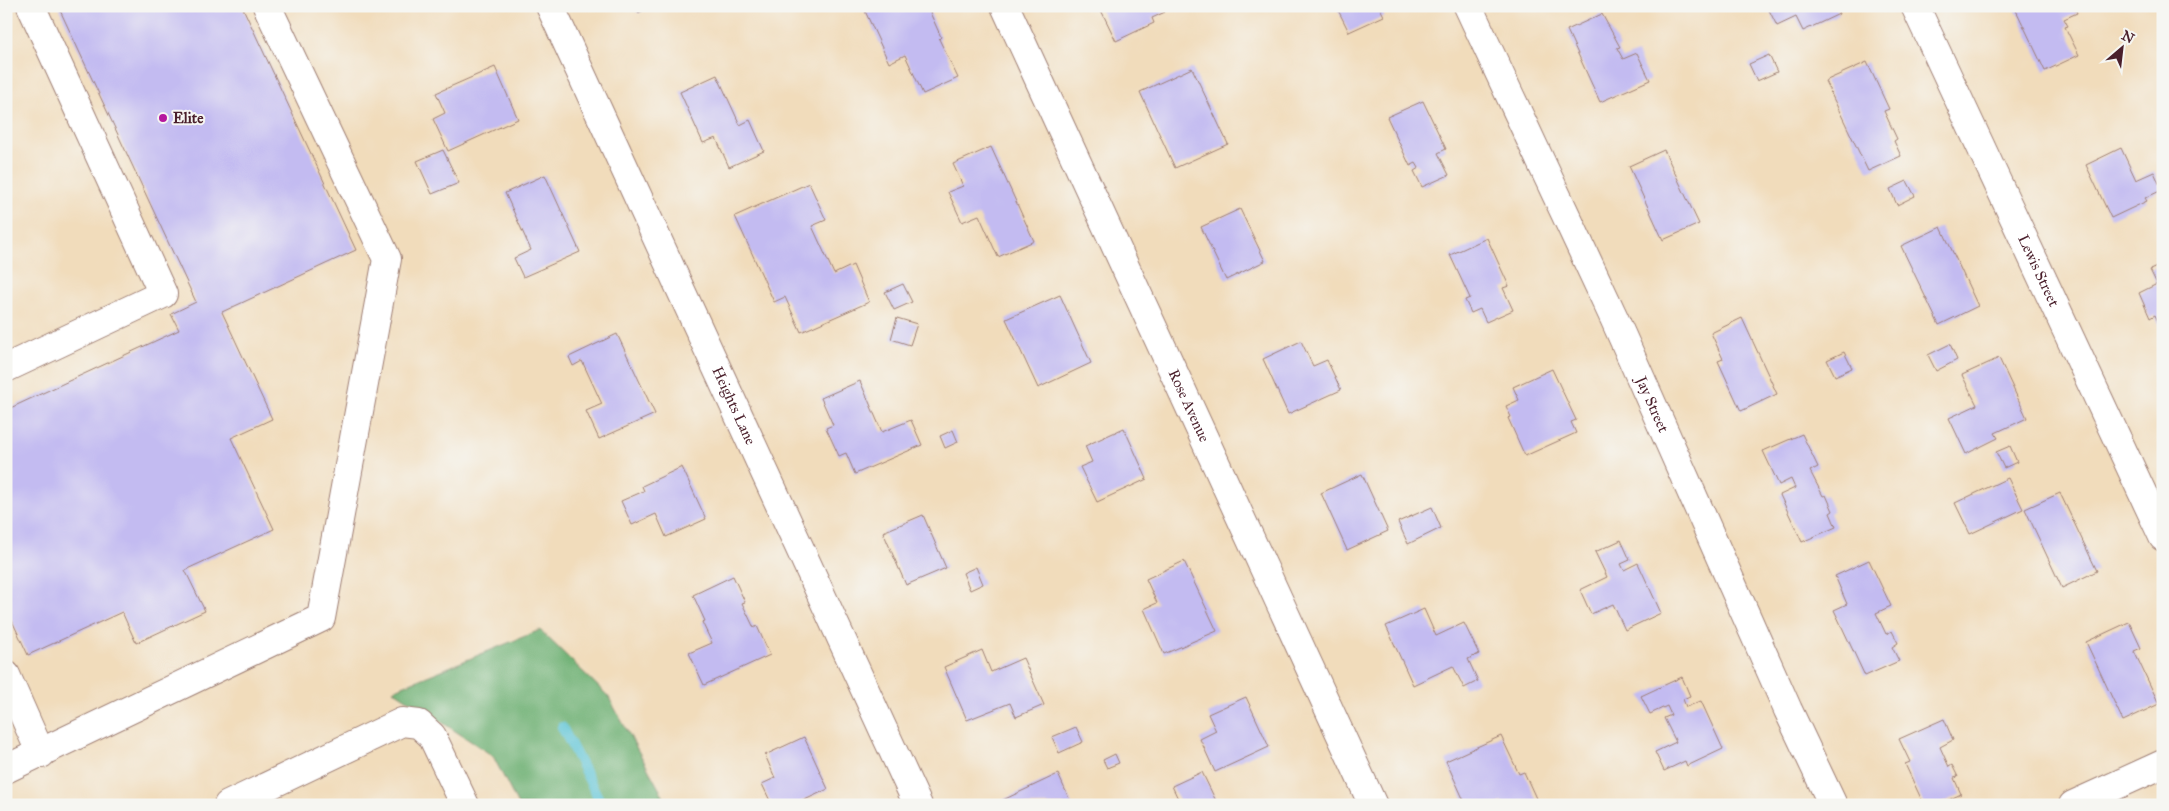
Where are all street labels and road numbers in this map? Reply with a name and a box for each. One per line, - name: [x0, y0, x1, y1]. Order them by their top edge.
- street label: Lewis Street: [2014, 232, 2063, 310]
- street label: Heights Lane: [708, 364, 760, 448]
- street label: Rose Avenue: [1165, 366, 1214, 445]
- street label: Jay Street: [1630, 372, 1673, 436]

